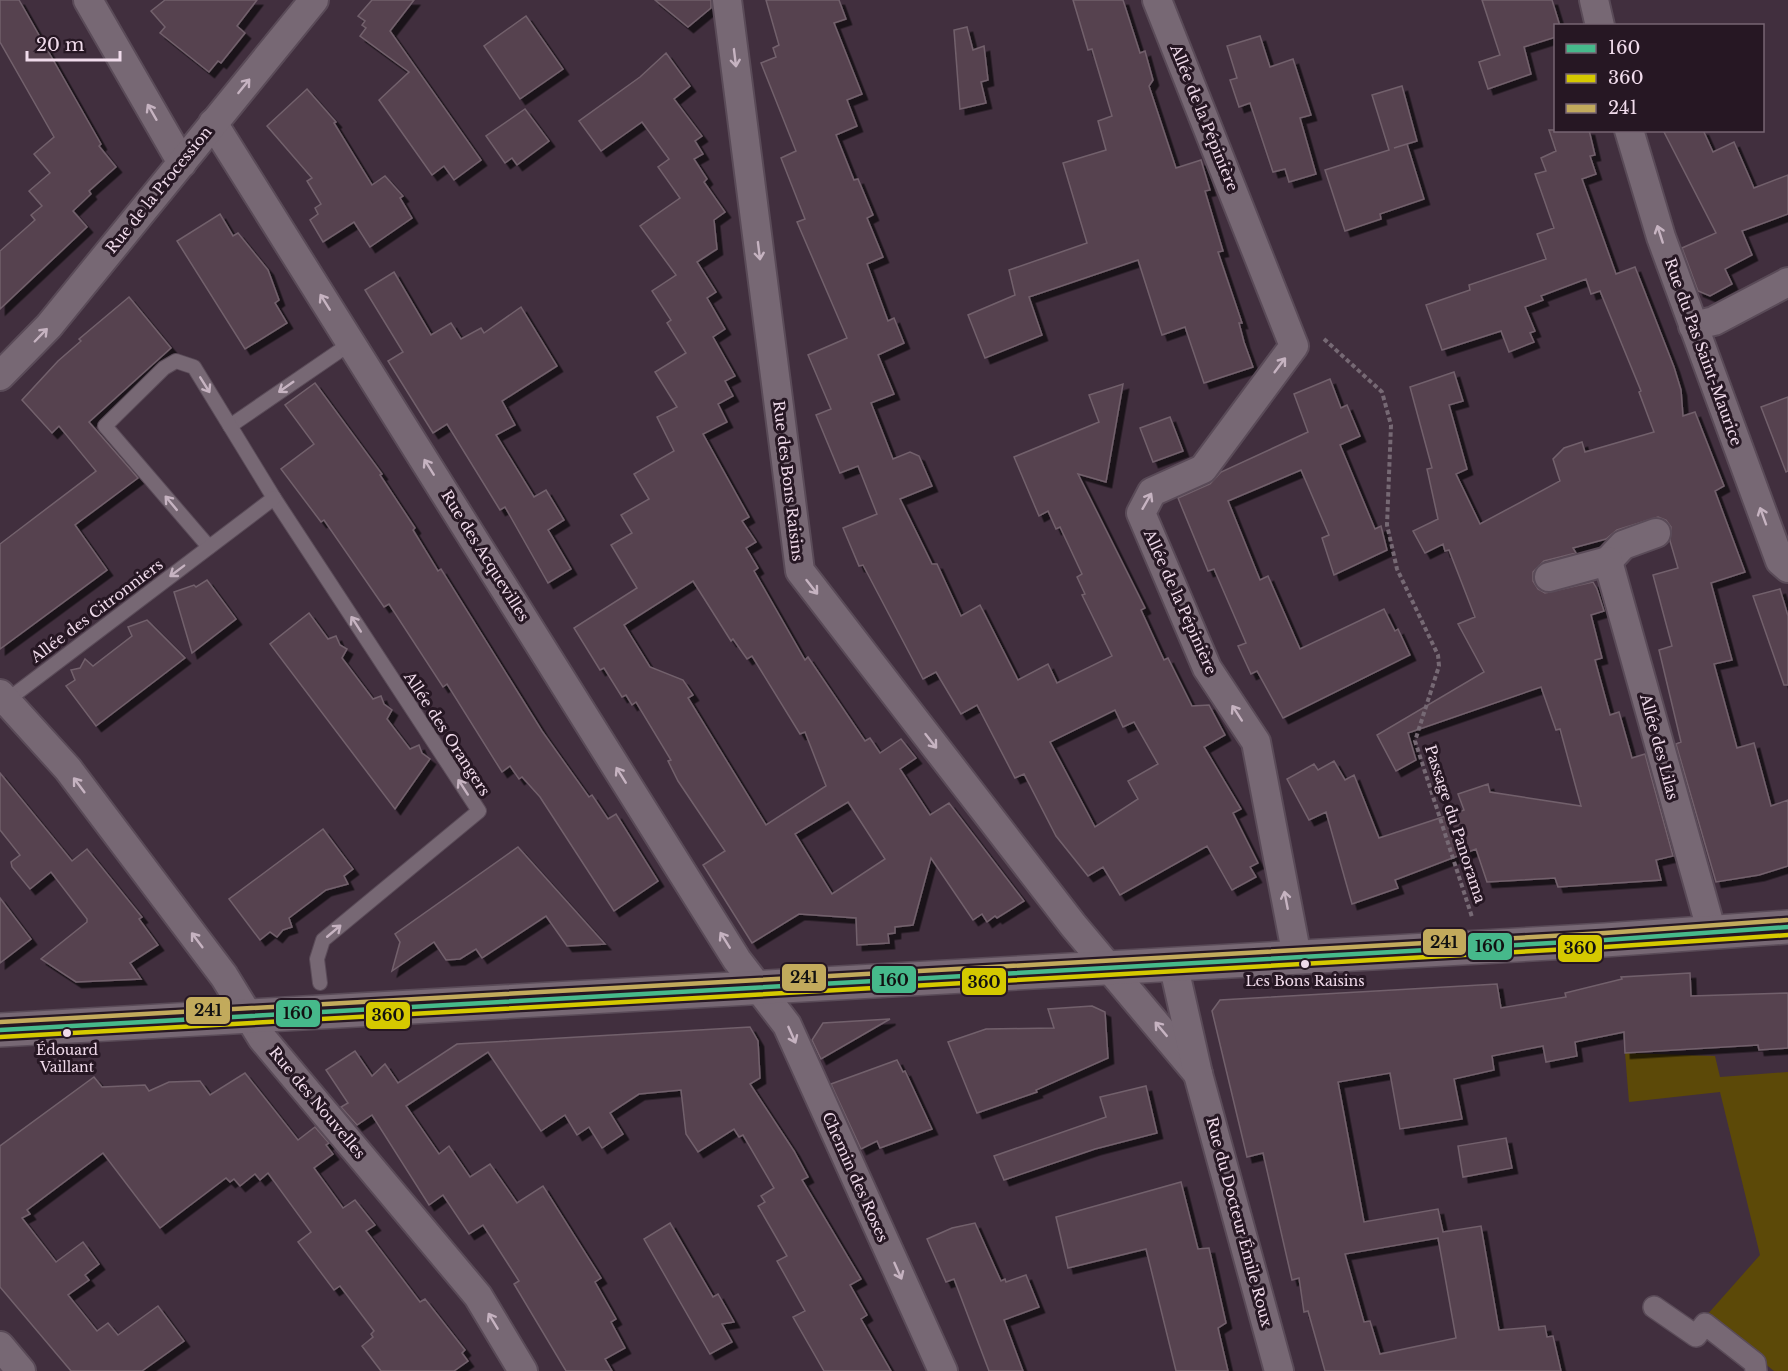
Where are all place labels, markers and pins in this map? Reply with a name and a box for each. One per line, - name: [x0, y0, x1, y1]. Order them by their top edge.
- marker: Les Bons Raisins: [1299, 958, 1311, 970]
- place label: Les Bons Raisins: [1245, 972, 1365, 990]
- marker: Édouard Vaillant: [61, 1027, 73, 1039]
- place label: Édouard Vaillant: [36, 1041, 98, 1076]

